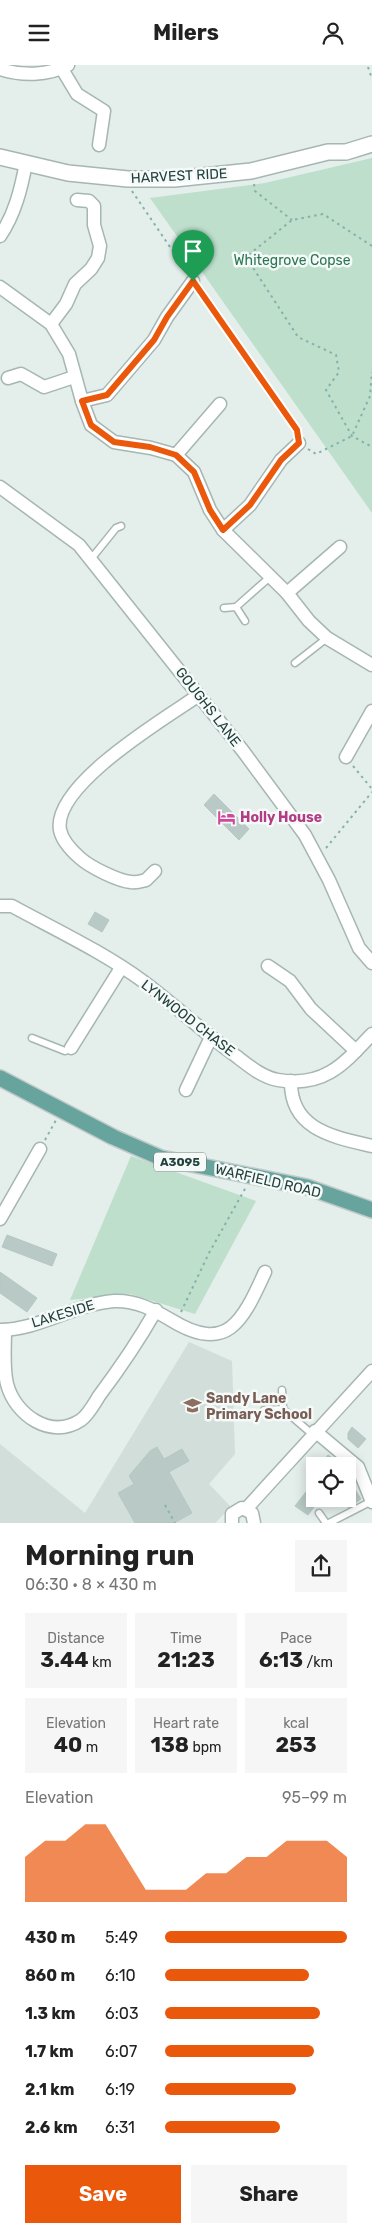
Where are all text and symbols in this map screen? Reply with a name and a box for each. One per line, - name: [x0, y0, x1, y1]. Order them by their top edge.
- icon: menu: [25, 19, 53, 47]
- text: Milers: [153, 19, 219, 46]
- icon: person: [319, 19, 347, 47]
- street label: HARVEST RIDE: [130, 165, 228, 187]
- pin: [172, 230, 214, 281]
- icon: arrive: [179, 237, 207, 265]
- park label: Whitegrove Copse: [233, 252, 351, 269]
- street label: GOUGHS LANE: [172, 664, 244, 750]
- hotel icon: Holly House: [216, 807, 236, 827]
- place label: Holly House: [240, 809, 322, 826]
- street label: LYNWOOD CHASE: [138, 976, 238, 1060]
- road number: A3095: [154, 1153, 206, 1171]
- street label: WARFIELD ROAD: [213, 1161, 323, 1201]
- street label: LAKESIDE: [30, 1296, 96, 1332]
- place label: Sandy Lane Primary School: [206, 1390, 312, 1423]
- school or university icon: Sandy Lane Primary School: [182, 1396, 202, 1416]
- map controls: [306, 1457, 356, 1507]
- button: locate: [306, 1457, 356, 1507]
- text: Morning run: [25, 1539, 194, 1572]
- button: share: [295, 1540, 347, 1592]
- text: 06:30 · 8 × 430 m: [25, 1575, 157, 1594]
- text: Distance: [47, 1630, 105, 1647]
- text: Time: [170, 1630, 202, 1647]
- text: Pace: [280, 1630, 312, 1647]
- text: 3.44: [40, 1647, 89, 1672]
- text: 21:23: [157, 1647, 215, 1672]
- text: 6:13: [259, 1647, 303, 1672]
- text: km: [89, 1654, 112, 1671]
- text: /km: [303, 1654, 333, 1671]
- text: Elevation: [46, 1715, 106, 1732]
- text: Heart rate: [153, 1715, 219, 1732]
- text: kcal: [283, 1715, 309, 1732]
- text: 40: [54, 1732, 82, 1757]
- text: 138: [150, 1732, 189, 1757]
- text: 253: [275, 1732, 317, 1757]
- text: m: [82, 1739, 98, 1756]
- text: bpm: [189, 1739, 222, 1756]
- text: Elevation: [25, 1788, 94, 1807]
- text: 95–99 m: [282, 1788, 347, 1807]
- text: 430 m: [25, 1928, 75, 1947]
- text: 5:49: [105, 1928, 138, 1947]
- text: 860 m: [25, 1966, 75, 1985]
- text: 6:10: [105, 1966, 136, 1985]
- text: 1.3 km: [25, 2004, 75, 2023]
- text: 6:03: [105, 2004, 139, 2023]
- text: 1.7 km: [25, 2042, 74, 2061]
- text: 6:07: [105, 2042, 137, 2061]
- text: 2.1 km: [25, 2080, 74, 2099]
- text: 6:19: [105, 2080, 135, 2099]
- text: 2.6 km: [25, 2118, 78, 2137]
- text: 6:31: [105, 2118, 135, 2137]
- button: Save: [25, 2165, 181, 2223]
- button: Share: [191, 2165, 347, 2223]

